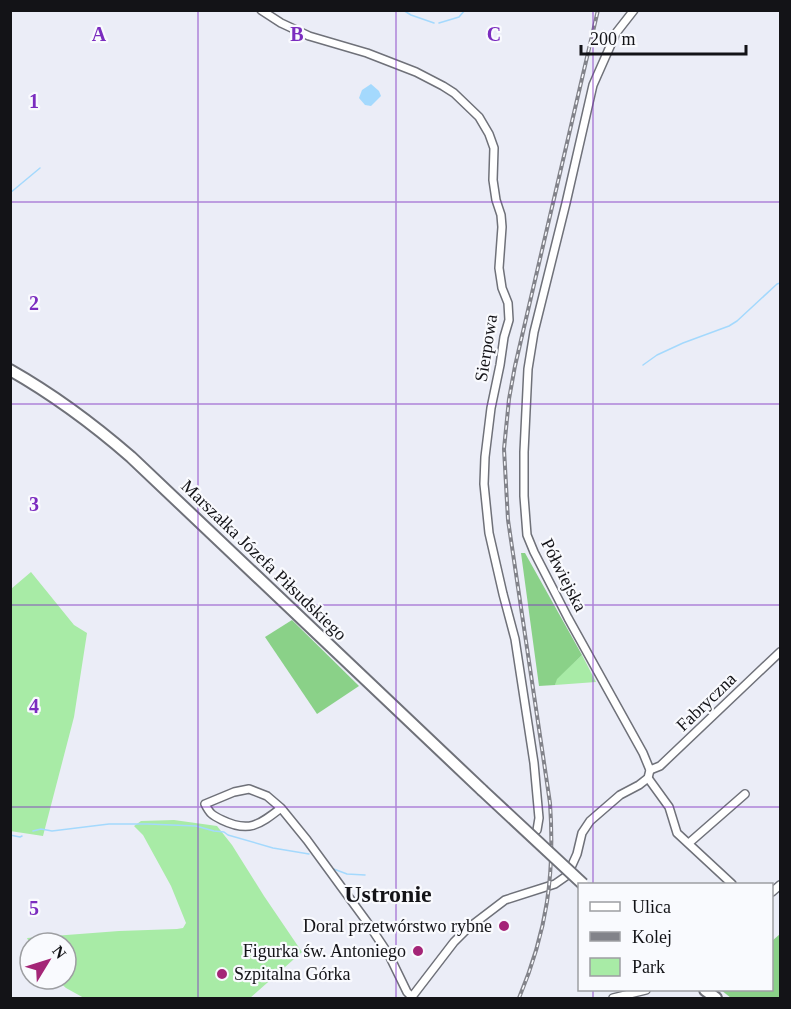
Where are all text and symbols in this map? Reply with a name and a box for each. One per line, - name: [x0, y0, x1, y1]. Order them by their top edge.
- scale bar: [581, 18, 746, 56]
- text: A: [92, 23, 107, 45]
- text: B: [290, 23, 304, 45]
- text: C: [487, 23, 501, 45]
- text: 200 m: [590, 29, 636, 49]
- text: 1: [29, 90, 39, 112]
- text: 2: [29, 292, 39, 314]
- street label: Sierpowa: [471, 313, 501, 383]
- street label: Marszałka Józefa Piłsudskiego: [177, 476, 351, 644]
- text: 3: [29, 493, 39, 515]
- street label: Półwiejska: [537, 535, 591, 615]
- street label: Fabryczna: [672, 669, 740, 735]
- text: 4: [29, 695, 39, 717]
- district label: Ustronie: [344, 881, 432, 907]
- legend: [578, 883, 773, 991]
- text: 5: [29, 897, 39, 919]
- text: Ulica: [632, 897, 671, 917]
- place label: Doral przetwórstwo rybne: [303, 916, 492, 936]
- marker: Doral przetwórstwo rybne: [497, 919, 511, 933]
- text: Kolej: [632, 927, 672, 947]
- north arrow: [18, 931, 78, 991]
- place label: Figurka św. Antoniego: [243, 941, 406, 961]
- text: N: [49, 942, 70, 962]
- marker: Figurka św. Antoniego: [411, 944, 425, 958]
- text: Park: [632, 957, 665, 977]
- place label: Szpitalna Górka: [234, 964, 350, 984]
- marker: Szpitalna Górka: [215, 967, 229, 981]

